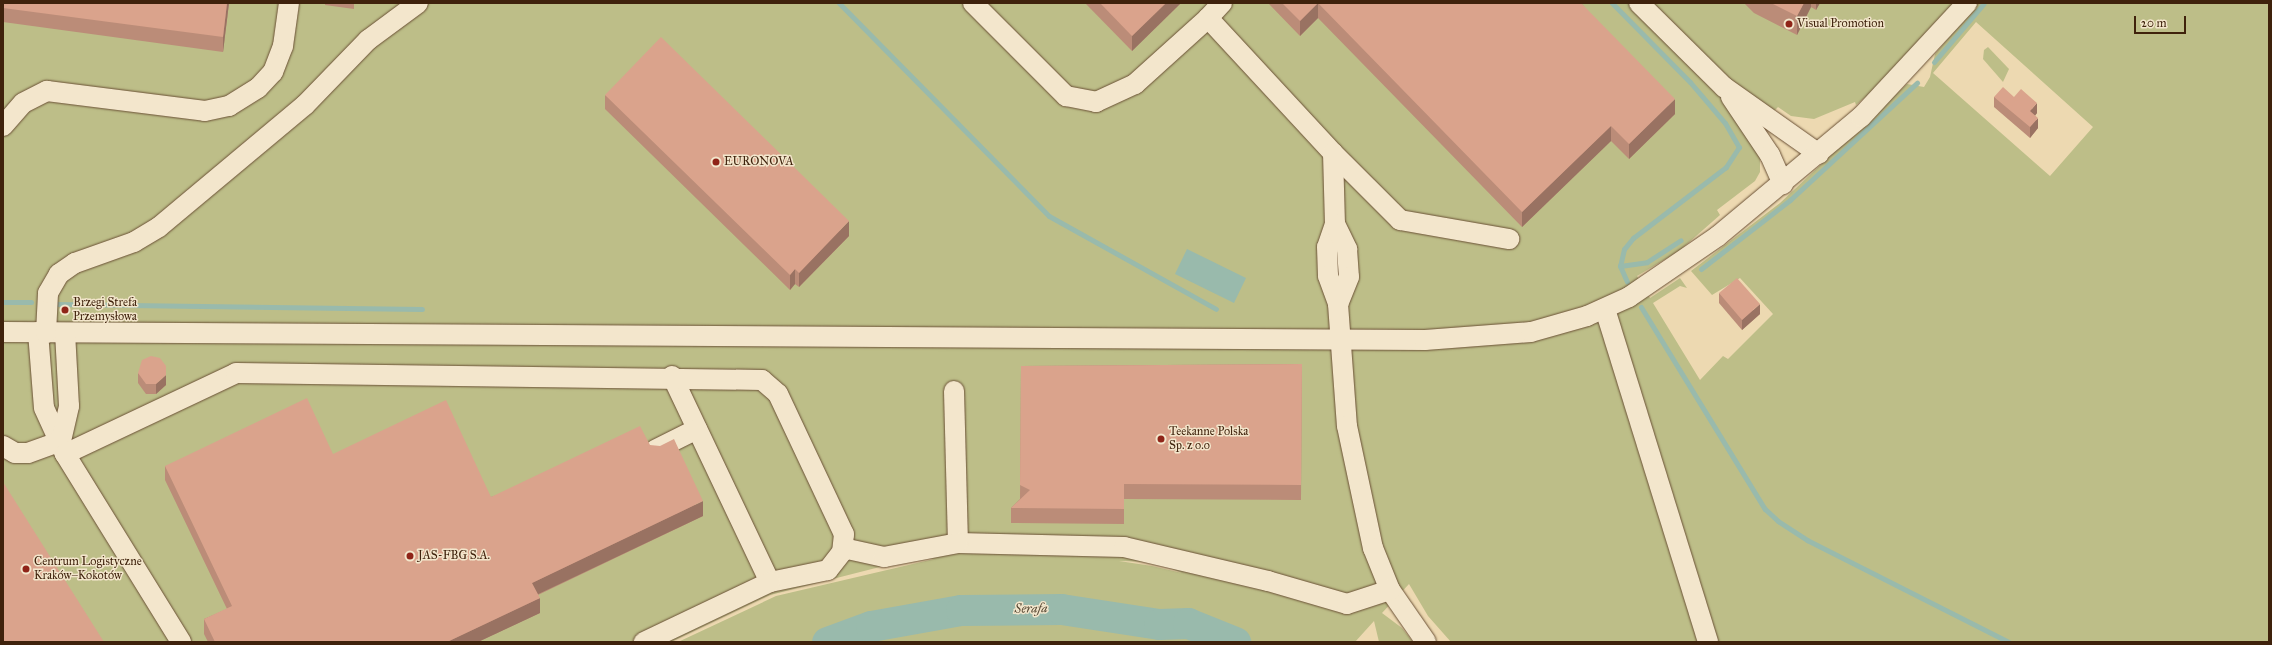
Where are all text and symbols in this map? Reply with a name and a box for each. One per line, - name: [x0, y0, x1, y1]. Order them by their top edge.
- scale bar: [2136, 8, 2188, 34]
- text: 20 m: [2141, 16, 2167, 30]
- place label: Visual Promotion: [1797, 17, 1884, 31]
- marker: Visual Promotion: [1784, 19, 1794, 29]
- place label: EURONOVA: [724, 155, 794, 169]
- marker: EURONOVA: [711, 157, 721, 167]
- place label: Brzegi Strefa Przemysłowa: [73, 296, 137, 324]
- marker: Brzegi Strefa Przemysłowa: [60, 305, 70, 315]
- place label: Teekanne Polska Sp. z o.o: [1169, 425, 1248, 453]
- marker: Teekanne Polska Sp. z o.o: [1156, 434, 1166, 444]
- place label: JAS-FBG S.A.: [418, 549, 490, 563]
- marker: JAS-FBG S.A.: [405, 551, 415, 561]
- place label: Centrum Logistyczne Kraków–Kokotów: [34, 555, 142, 583]
- marker: Centrum Logistyczne Kraków–Kokotów: [21, 564, 31, 574]
- water label: Serafa: [1014, 601, 1048, 617]

